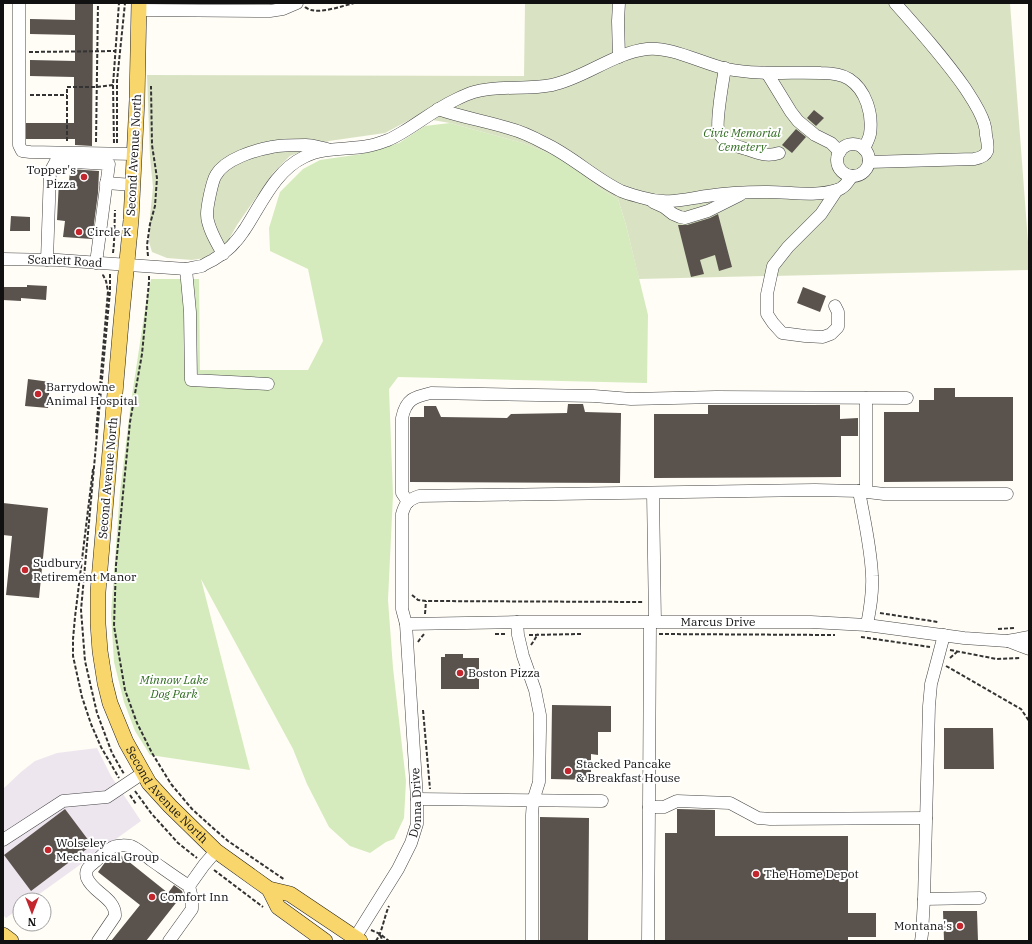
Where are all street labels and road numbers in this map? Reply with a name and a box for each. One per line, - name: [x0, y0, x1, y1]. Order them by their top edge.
- street label: Second Avenue North: [123, 93, 144, 216]
- street label: Scarlett Road: [27, 251, 103, 270]
- street label: Second Avenue North: [95, 416, 120, 540]
- street label: Marcus Drive: [680, 614, 755, 629]
- street label: Second Avenue North: [123, 743, 212, 846]
- street label: Donna Drive: [405, 767, 424, 840]

